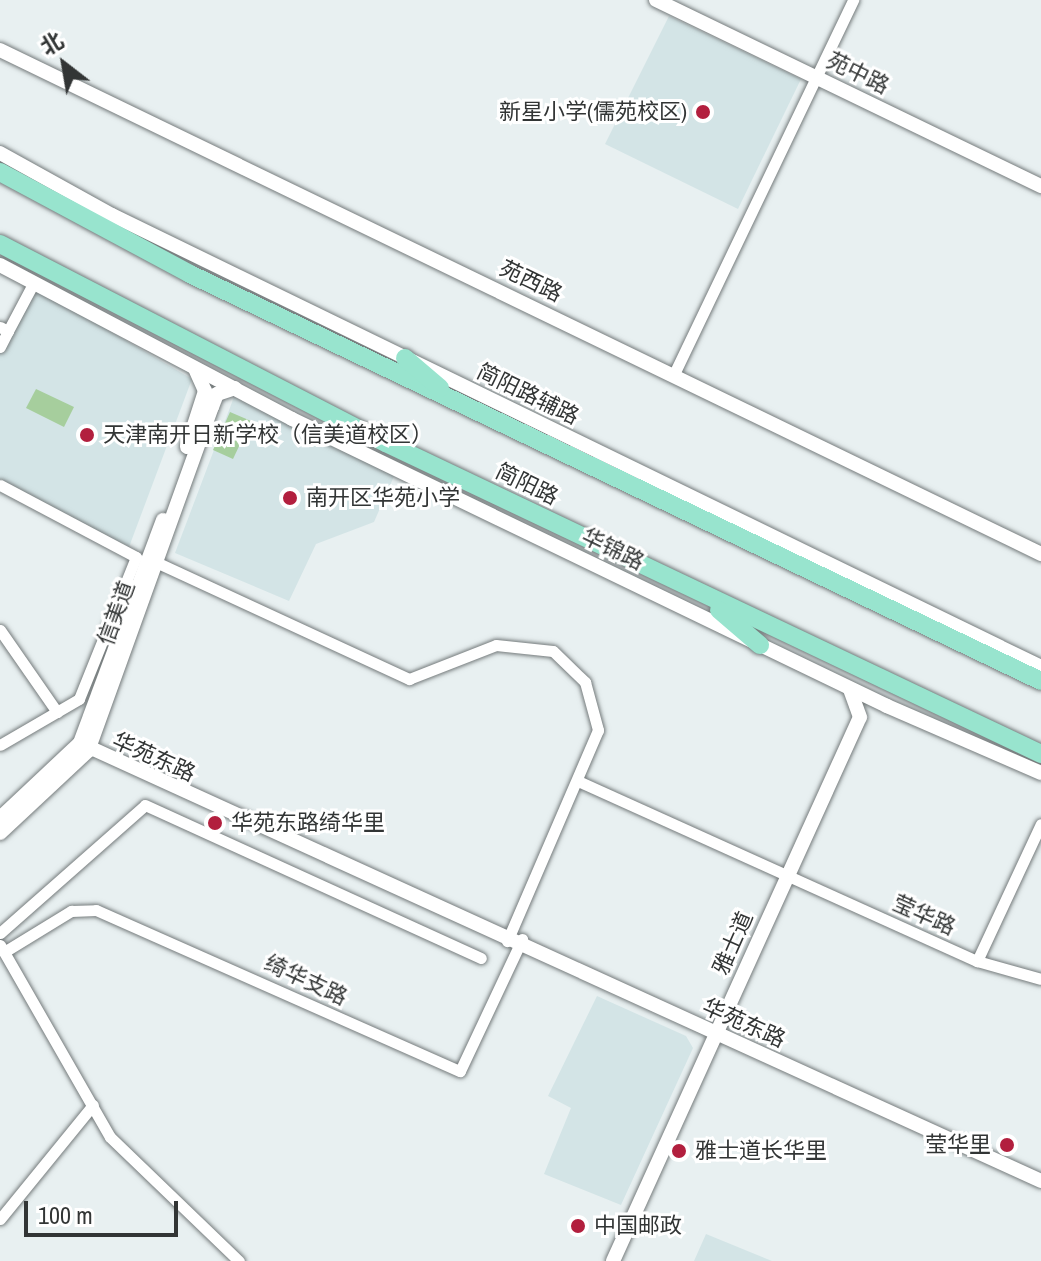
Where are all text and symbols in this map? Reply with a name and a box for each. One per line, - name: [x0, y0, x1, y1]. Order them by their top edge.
- north arrow: [24, 24, 104, 104]
- text: 北: [34, 25, 69, 62]
- street label: 苑中路: [823, 47, 893, 99]
- place label: 新星小学(儒苑校区): [499, 99, 687, 125]
- marker: 新星小学(儒苑校区): [694, 103, 712, 121]
- street label: 苑西路: [496, 255, 566, 307]
- street label: 简阳路辅路: [473, 358, 583, 430]
- place label: 天津南开日新学校（信美道校区）: [103, 422, 433, 448]
- marker: 天津南开日新学校（信美道校区）: [78, 426, 96, 444]
- street label: 简阳路: [492, 458, 562, 510]
- place label: 南开区华苑小学: [306, 485, 460, 511]
- marker: 南开区华苑小学: [281, 489, 299, 507]
- street label: 华锦路: [578, 523, 648, 575]
- street label: 信美道: [92, 577, 140, 649]
- street label: 华苑东路: [108, 727, 200, 787]
- place label: 华苑东路绮华里: [231, 810, 385, 836]
- marker: 华苑东路绮华里: [206, 814, 224, 832]
- street label: 莹华路: [888, 890, 960, 940]
- street label: 雅士道: [708, 907, 758, 979]
- street label: 绮华支路: [261, 949, 351, 1011]
- street label: 华苑东路: [698, 993, 790, 1053]
- place label: 莹华里: [925, 1132, 991, 1158]
- marker: 莹华里: [998, 1136, 1016, 1154]
- place label: 雅士道长华里: [695, 1138, 827, 1164]
- marker: 雅士道长华里: [670, 1142, 688, 1160]
- scale bar: [28, 1185, 182, 1235]
- text: 100 m: [38, 1199, 93, 1231]
- place label: 中国邮政: [594, 1213, 682, 1239]
- marker: 中国邮政: [569, 1217, 587, 1235]

